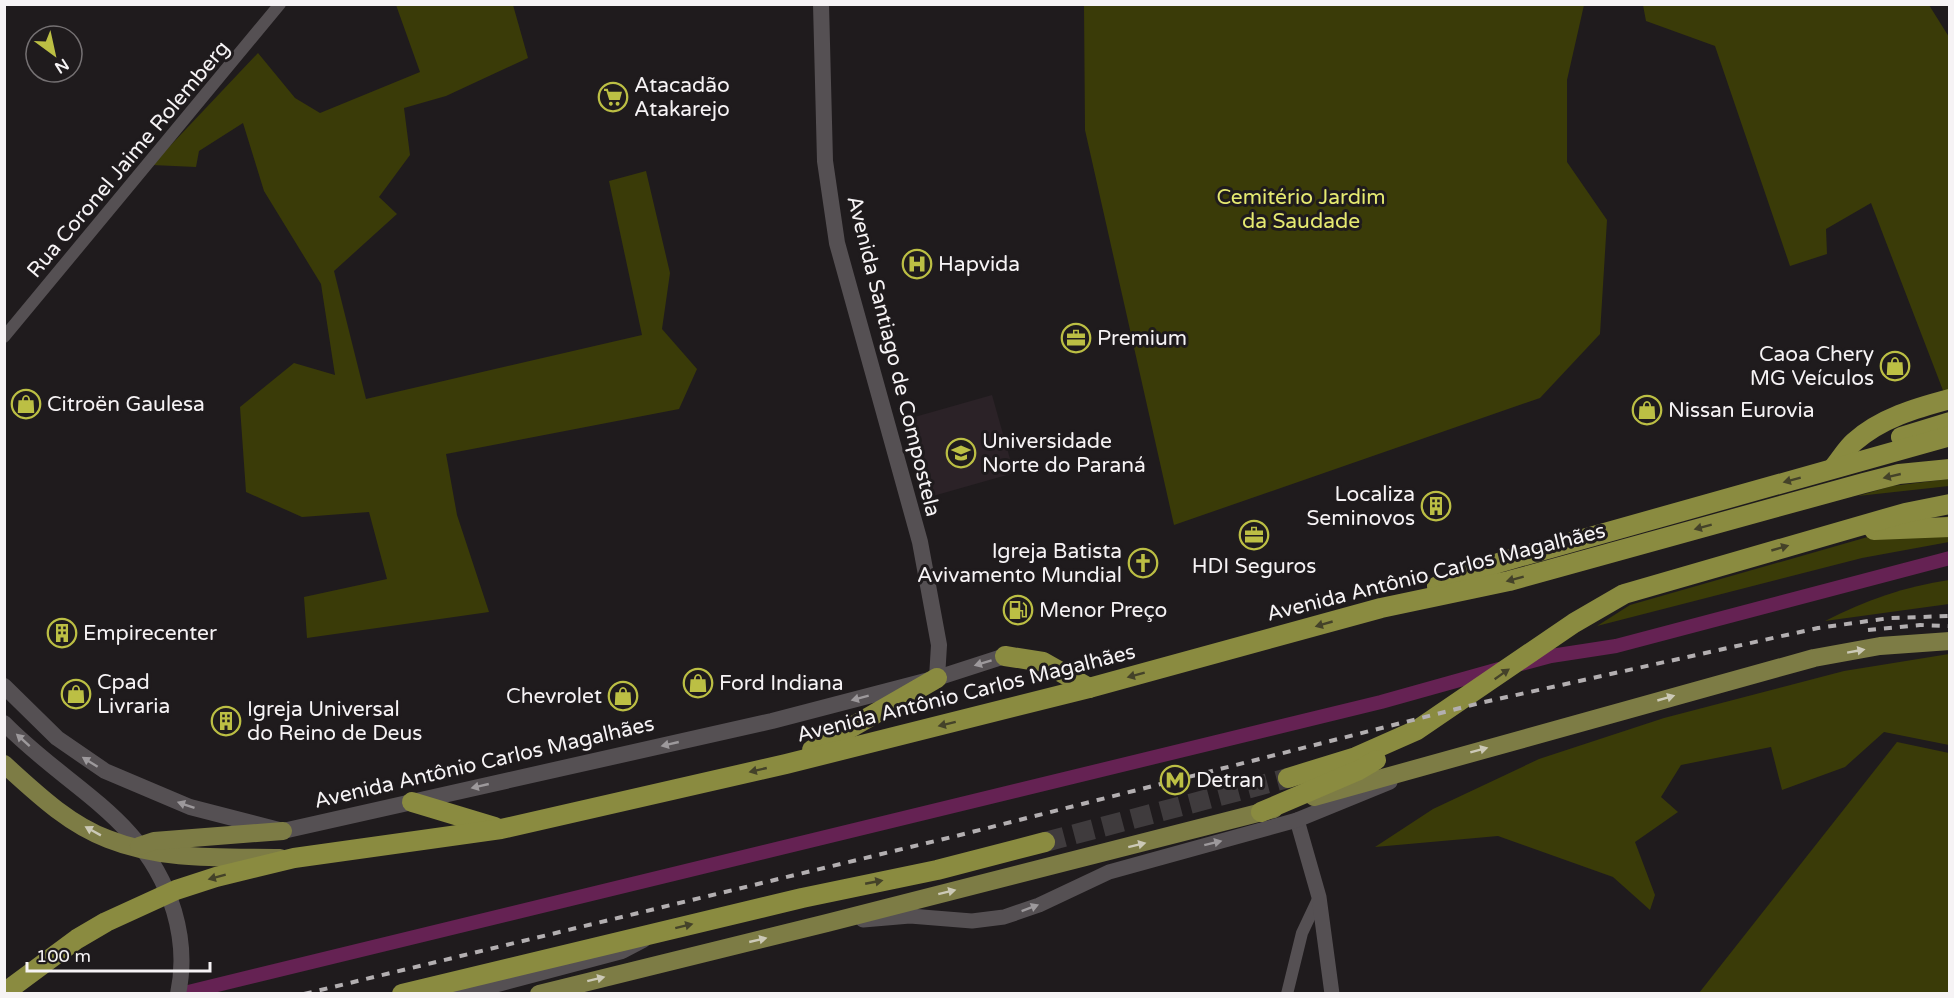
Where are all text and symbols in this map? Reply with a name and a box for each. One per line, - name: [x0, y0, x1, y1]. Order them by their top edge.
- north arrow: [24, 24, 84, 84]
- street label: Rua Coronel Jaime Rolemberg: [22, 36, 235, 283]
- text: N: [51, 54, 72, 78]
- place label: Atacadão Atakarejo: [634, 73, 730, 122]
- supermarket icon: Atacadão Atakarejo: [597, 81, 629, 113]
- park label: Cemitério Jardim da Saudade: [1217, 185, 1386, 234]
- street label: Avenida Santiago de Compostela: [841, 193, 946, 519]
- hospital icon: Hapvida: [901, 248, 933, 280]
- place label: Hapvida: [938, 252, 1020, 277]
- office icon: Premium: [1060, 322, 1092, 354]
- place label: Premium: [1097, 326, 1187, 351]
- place label: Caoa Chery MG Veículos: [1750, 342, 1874, 391]
- shop icon: Caoa Chery MG Veículos: [1879, 350, 1911, 382]
- shop icon: Citroën Gaulesa: [10, 388, 42, 420]
- place label: Citroën Gaulesa: [47, 392, 205, 417]
- shop icon: Nissan Eurovia: [1631, 394, 1663, 426]
- place label: Nissan Eurovia: [1668, 398, 1815, 423]
- place label: Universidade Norte do Paraná: [982, 429, 1146, 478]
- school or university icon: Universidade Norte do Paraná: [945, 437, 977, 469]
- one-way arrow: [1882, 472, 1901, 482]
- one-way arrow: [1783, 476, 1801, 485]
- place label: Localiza Seminovos: [1306, 482, 1415, 531]
- building icon: Localiza Seminovos: [1420, 490, 1452, 522]
- street label: Avenida Antônio Carlos Magalhães: [1264, 518, 1608, 627]
- office icon: HDI Seguros: [1238, 519, 1270, 551]
- one-way arrow: [1694, 523, 1713, 533]
- place label: Igreja Batista Avivamento Mundial: [917, 539, 1122, 588]
- one-way arrow: [1772, 543, 1790, 552]
- church icon: Igreja Batista Avivamento Mundial: [1127, 547, 1159, 579]
- place label: HDI Seguros: [1192, 554, 1316, 579]
- one-way arrow: [1506, 575, 1525, 585]
- fuel station icon: Menor Preço: [1002, 594, 1034, 626]
- place label: Menor Preço: [1039, 598, 1167, 623]
- building icon: Empirecenter: [46, 617, 78, 649]
- one-way arrow: [1315, 620, 1333, 629]
- place label: Empirecenter: [83, 621, 217, 646]
- street label: Avenida Antônio Carlos Magalhães: [794, 639, 1138, 748]
- one-way arrow: [1846, 646, 1865, 655]
- one-way arrow: [974, 659, 992, 668]
- shop icon: Ford Indiana: [682, 667, 714, 699]
- one-way arrow: [1495, 668, 1510, 680]
- place label: Cpad Livraria: [97, 670, 170, 719]
- place label: Ford Indiana: [719, 671, 844, 696]
- one-way arrow: [1127, 671, 1145, 680]
- shop icon: Cpad Livraria: [60, 678, 92, 710]
- shop icon: Chevrolet: [607, 680, 639, 712]
- place label: Chevrolet: [506, 684, 602, 709]
- one-way arrow: [1657, 692, 1676, 702]
- one-way arrow: [851, 694, 869, 704]
- place label: Igreja Universal do Reino de Deus: [247, 697, 422, 746]
- building icon: Igreja Universal do Reino de Deus: [210, 705, 242, 737]
- street label: Avenida Antônio Carlos Magalhães: [312, 711, 657, 814]
- one-way arrow: [938, 719, 956, 729]
- one-way arrow: [16, 734, 31, 747]
- one-way arrow: [661, 739, 679, 749]
- one-way arrow: [1470, 745, 1488, 754]
- one-way arrow: [82, 756, 98, 767]
- metro station icon: Detran: [1159, 764, 1191, 796]
- one-way arrow: [748, 766, 767, 775]
- place label: Detran: [1196, 768, 1264, 793]
- one-way arrow: [471, 782, 489, 792]
- one-way arrow: [177, 800, 195, 810]
- one-way arrow: [84, 826, 101, 836]
- one-way arrow: [1204, 838, 1222, 848]
- one-way arrow: [1127, 840, 1146, 850]
- one-way arrow: [208, 873, 226, 883]
- one-way arrow: [864, 877, 883, 886]
- one-way arrow: [938, 886, 956, 896]
- one-way arrow: [1021, 903, 1039, 913]
- one-way arrow: [674, 921, 693, 931]
- one-way arrow: [749, 934, 768, 944]
- scale bar: [27, 935, 210, 973]
- text: 100 m: [36, 945, 91, 967]
- one-way arrow: [587, 974, 605, 984]

